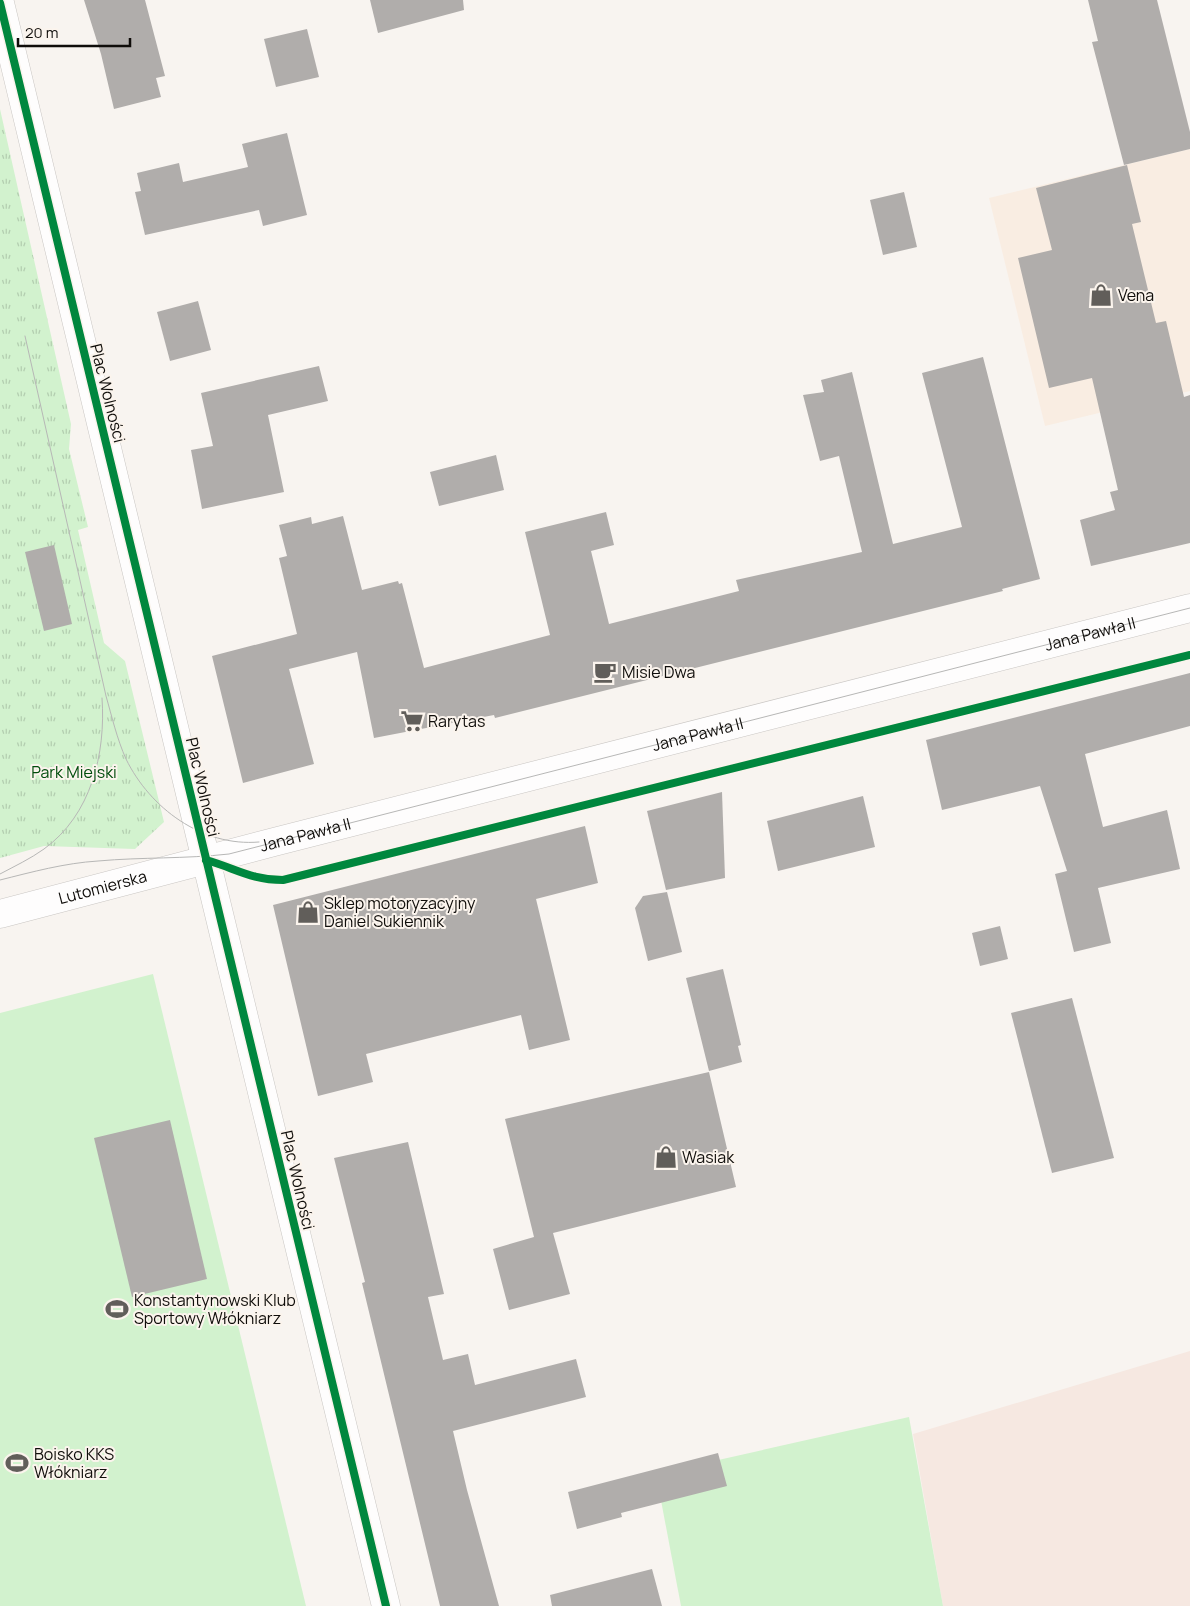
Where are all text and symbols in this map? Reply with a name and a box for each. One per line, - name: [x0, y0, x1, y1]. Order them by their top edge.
- scale bar: [18, 15, 130, 47]
- text: 20 m: [25, 22, 58, 43]
- shop icon: Vena: [1088, 282, 1114, 308]
- place label: Vena: [1118, 284, 1154, 306]
- street label: Plac Wolności: [85, 341, 131, 445]
- street label: Jana Pawła II: [1042, 611, 1138, 656]
- cafe icon: Misie Dwa: [592, 659, 618, 685]
- place label: Misie Dwa: [622, 661, 695, 683]
- supermarket icon: Rarytas: [399, 708, 425, 734]
- place label: Rarytas: [428, 710, 485, 732]
- street label: Jana Pawła II: [650, 712, 746, 756]
- street label: Plac Wolności: [181, 735, 225, 839]
- park label: Park Miejski: [31, 761, 117, 783]
- street label: Jana Pawła II: [258, 812, 353, 857]
- street label: Lutomierska: [56, 865, 149, 909]
- place label: Sklep motoryzacyjny Daniel Sukiennik: [324, 892, 476, 932]
- shop icon: Sklep motoryzacyjny Daniel Sukiennik: [295, 899, 321, 925]
- street label: Plac Wolności: [276, 1128, 320, 1232]
- shop icon: Wasiak: [653, 1144, 679, 1170]
- place label: Wasiak: [682, 1146, 735, 1168]
- place label: Konstantynowski Klub Sportowy Włókniarz: [134, 1289, 296, 1329]
- sports icon: Konstantynowski Klub Sportowy Włókniarz: [104, 1296, 130, 1322]
- place label: Boisko KKS Włókniarz: [34, 1443, 114, 1483]
- sports icon: Boisko KKS Włókniarz: [4, 1450, 30, 1476]

